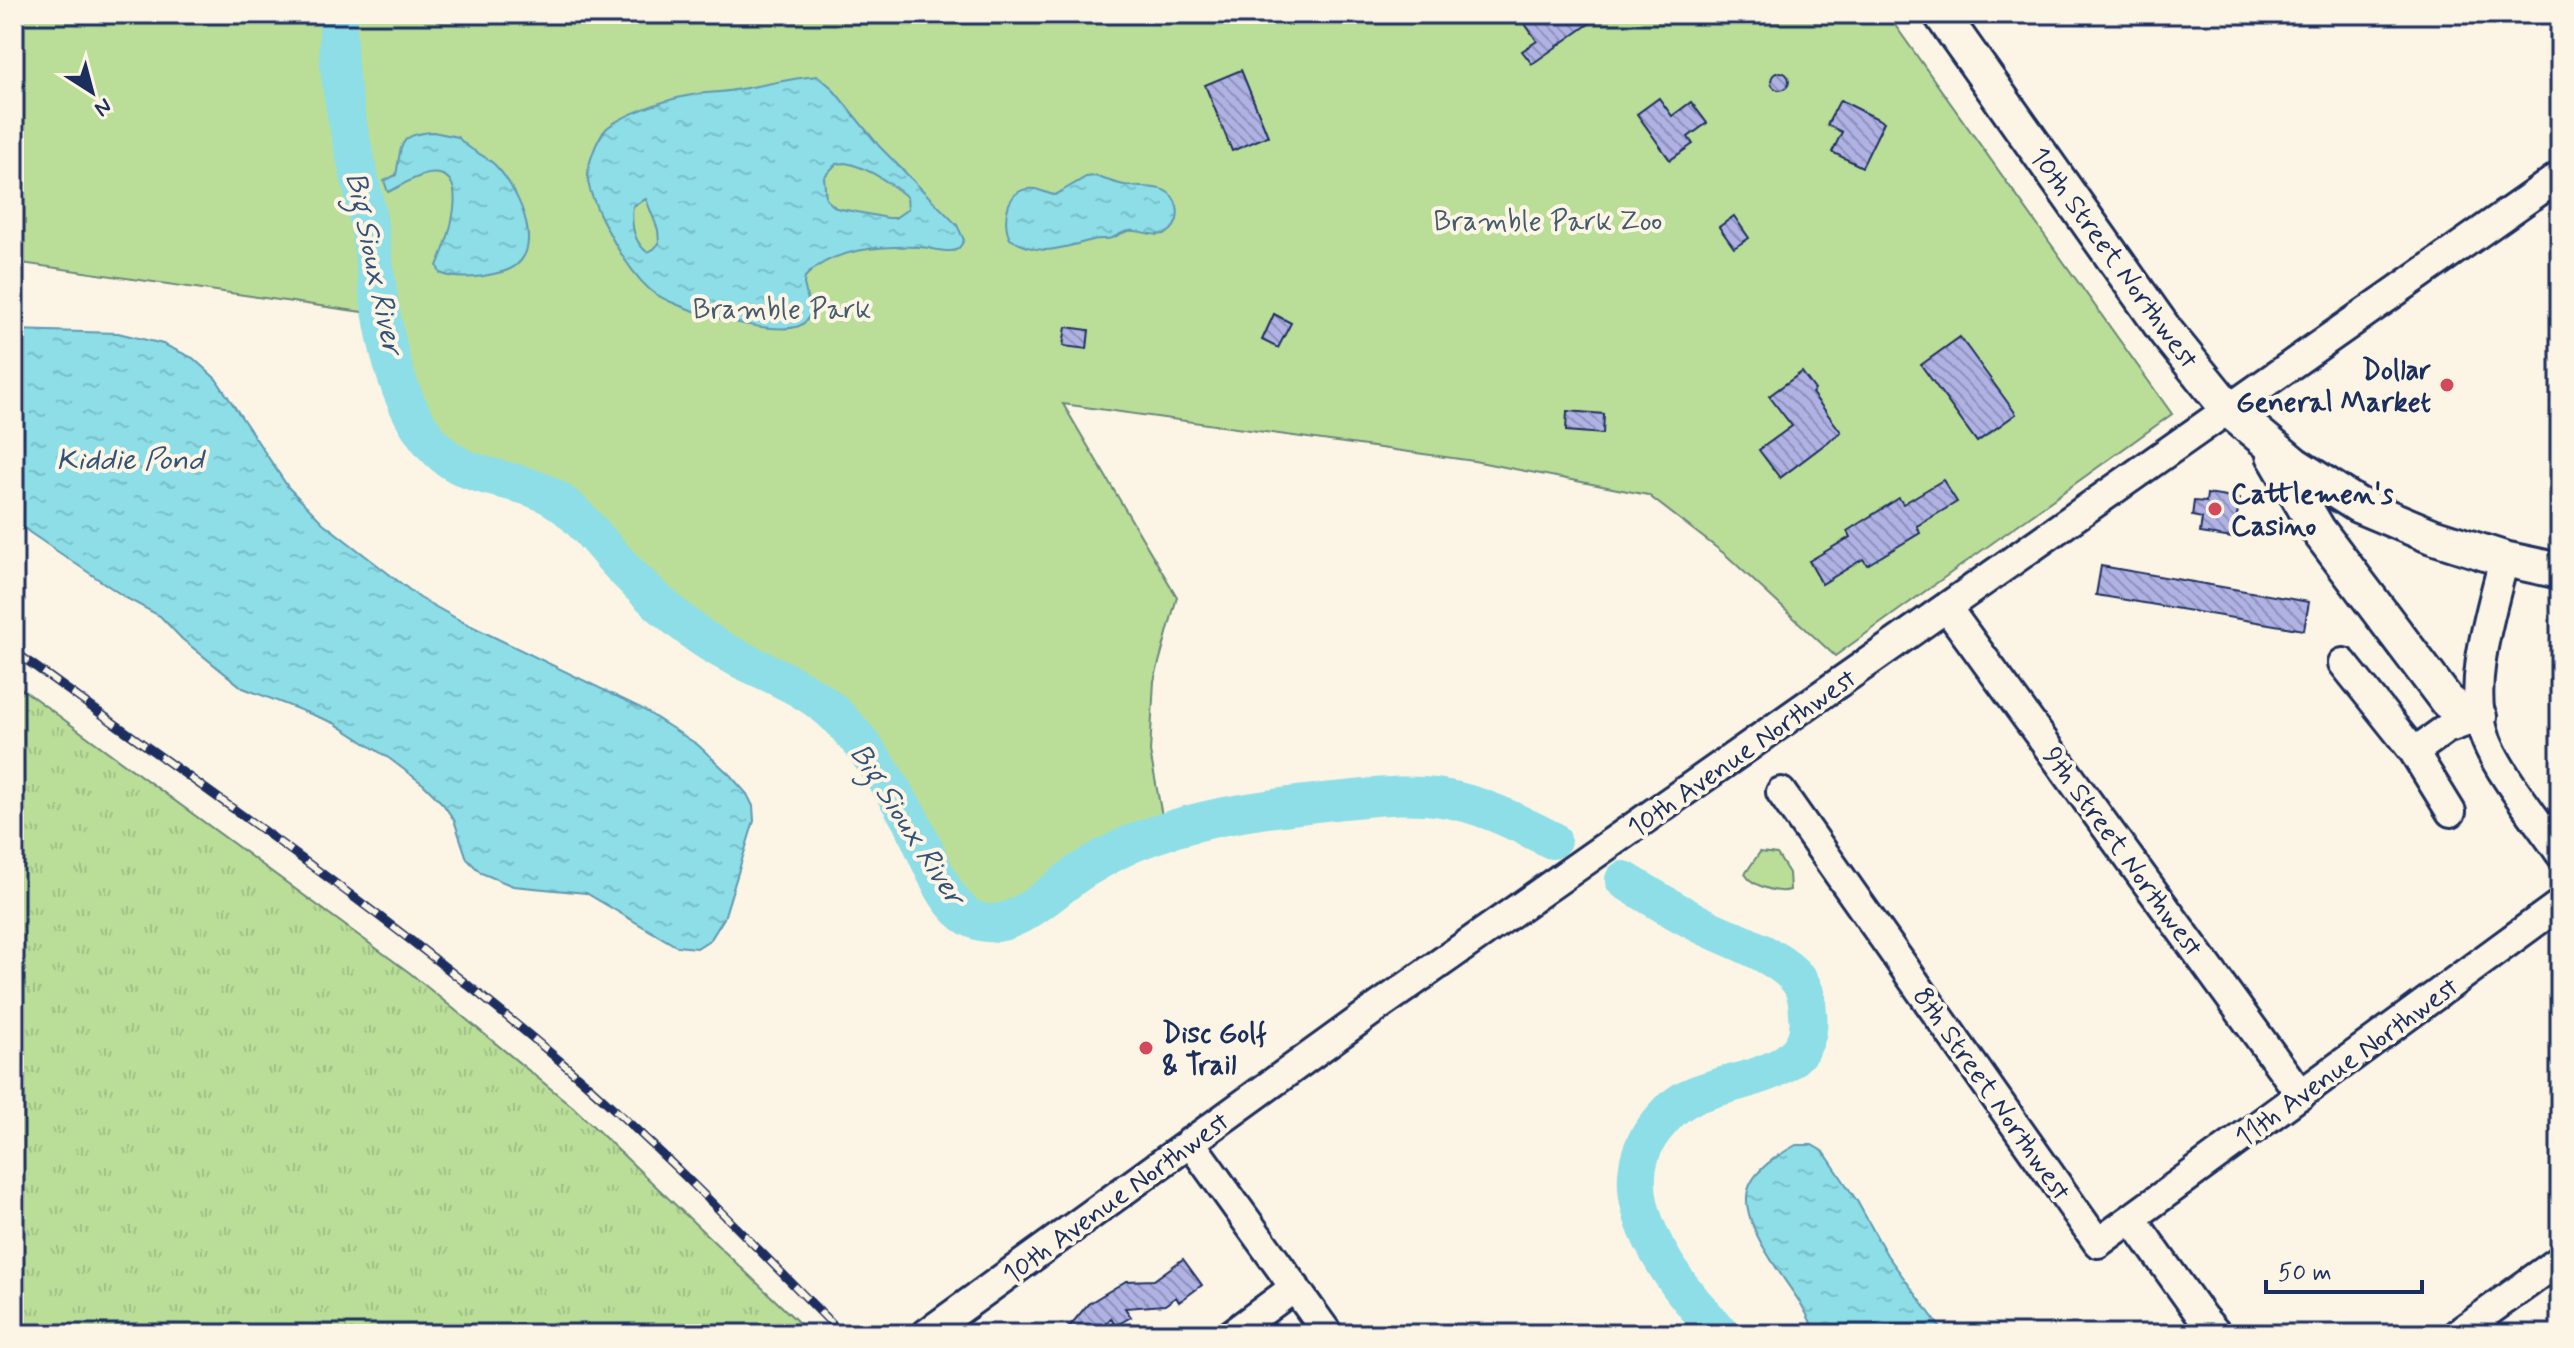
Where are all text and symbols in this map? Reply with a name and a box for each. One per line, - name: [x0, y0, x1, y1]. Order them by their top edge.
- north arrow: [52, 52, 132, 132]
- text: N: [88, 91, 117, 122]
- street label: 10th Street Northwest: [2020, 140, 2206, 377]
- water label: Big Sioux River: [331, 169, 413, 362]
- park label: Bramble Park Zoo: [1434, 204, 1662, 241]
- park label: Bramble Park: [693, 292, 871, 329]
- place label: Dollar General Market: [2236, 353, 2432, 422]
- marker: Dollar General Market: [2438, 376, 2456, 394]
- water label: Kiddie Pond: [56, 441, 206, 480]
- place label: Cattlemen's Casino: [2231, 477, 2394, 546]
- marker: Cattlemen's Casino: [2206, 500, 2224, 518]
- street label: 10th Avenue Northwest: [1620, 661, 1865, 847]
- water label: Big Sioux River: [837, 737, 975, 918]
- street label: 9th Street Northwest: [2033, 740, 2211, 965]
- street label: 11th Avenue Northwest: [2228, 969, 2467, 1157]
- street label: 8th Street Northwest: [1903, 980, 2079, 1209]
- place label: Disc Golf & Trail: [1162, 1016, 1267, 1085]
- marker: Disc Golf & Trail: [1137, 1039, 1155, 1057]
- street label: 10th Avenue Northwest: [996, 1104, 1238, 1294]
- scale bar: [2266, 1244, 2422, 1294]
- text: 50 m: [2278, 1258, 2332, 1289]

